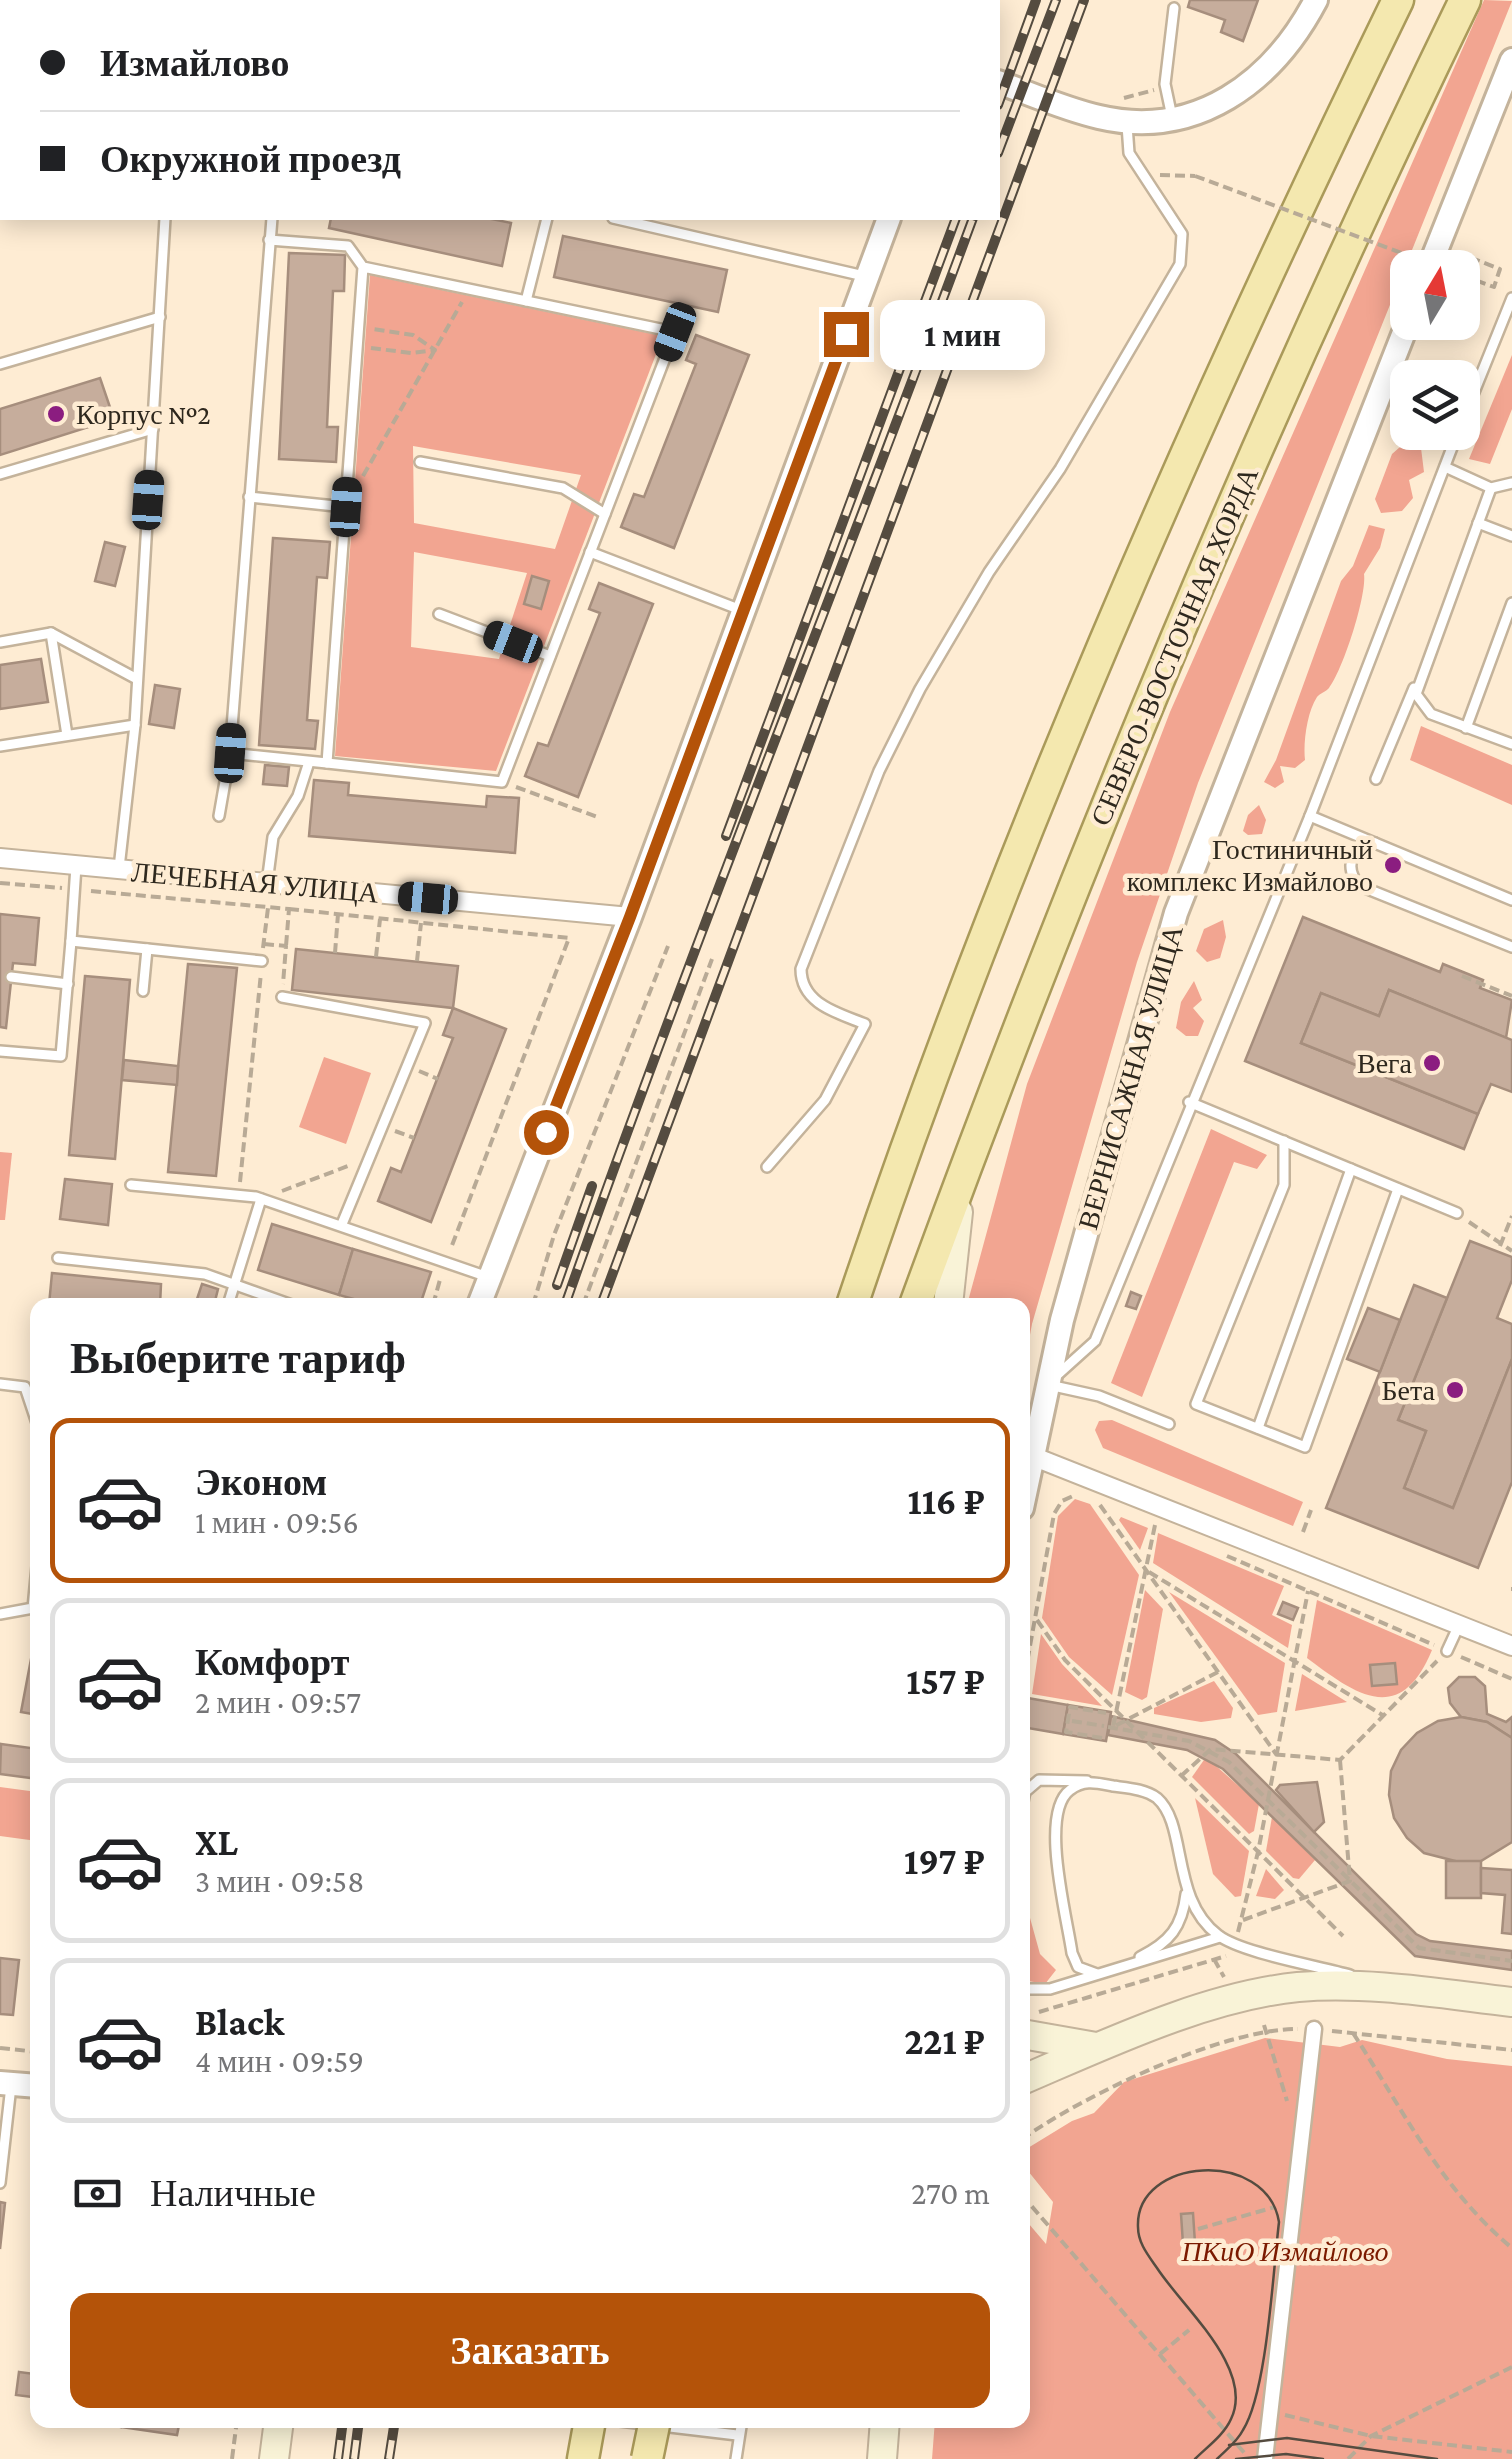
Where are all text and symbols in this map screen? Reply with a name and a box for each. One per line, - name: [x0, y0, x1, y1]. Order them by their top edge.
- text: Измайлово: [100, 42, 289, 84]
- text: Окружной проезд: [100, 138, 401, 180]
- north arrow: [1390, 250, 1480, 340]
- map controls: [1390, 250, 1480, 450]
- car: [650, 299, 700, 365]
- callout: 1 мин: [881, 299, 1046, 369]
- route end: [824, 312, 869, 357]
- text: 1 мин: [924, 317, 1001, 353]
- button: layers: [1390, 360, 1480, 450]
- place label: Корпус №2: [76, 399, 211, 430]
- marker: Корпус №2: [45, 403, 67, 425]
- street label: СЕВЕРО-ВОСТОЧНАЯ ХОРДА: [1085, 462, 1265, 830]
- car: [131, 469, 165, 531]
- car: [329, 476, 363, 538]
- car: [480, 617, 546, 667]
- car: [213, 722, 247, 784]
- place label: Гостиничный комплекс Измайлово: [1127, 834, 1373, 897]
- marker: Гостиничный комплекс Измайлово: [1382, 854, 1404, 876]
- street label: ЛЕЧЕБНАЯ УЛИЦА: [130, 856, 381, 909]
- car: [397, 880, 459, 916]
- street label: ВЕРНИСАЖНАЯ УЛИЦА: [1072, 921, 1189, 1233]
- place label: Вега: [1357, 1048, 1413, 1079]
- marker: Вега: [1421, 1052, 1443, 1074]
- route start: [524, 1110, 569, 1155]
- text: Выберите тариф: [70, 1333, 406, 1383]
- place label: Бета: [1381, 1375, 1436, 1406]
- marker: Бета: [1444, 1379, 1466, 1401]
- icon: car: [75, 1456, 165, 1546]
- text: Эконом: [195, 1461, 327, 1503]
- text: 116 ₽: [907, 1480, 985, 1522]
- text: 1 мин · 09:56: [195, 1504, 359, 1540]
- icon: car: [75, 1636, 165, 1726]
- text: Комфорт: [195, 1641, 349, 1683]
- text: 157 ₽: [906, 1660, 985, 1702]
- text: 2 мин · 09:57: [195, 1684, 361, 1720]
- icon: car: [75, 1816, 165, 1906]
- text: XL: [195, 1821, 238, 1863]
- text: 197 ₽: [904, 1840, 985, 1882]
- text: 3 мин · 09:58: [195, 1863, 364, 1899]
- icon: car: [75, 1996, 165, 2086]
- text: Black: [195, 2001, 284, 2043]
- text: 221 ₽: [904, 2020, 985, 2062]
- text: 4 мин · 09:59: [195, 2043, 364, 2079]
- icon: cash: [70, 2166, 125, 2221]
- text: Наличные: [150, 2172, 316, 2214]
- text: 270 m: [911, 2175, 990, 2211]
- park label: ПКиО Измайлово: [1181, 2236, 1388, 2267]
- button: Заказать: [70, 2293, 990, 2408]

